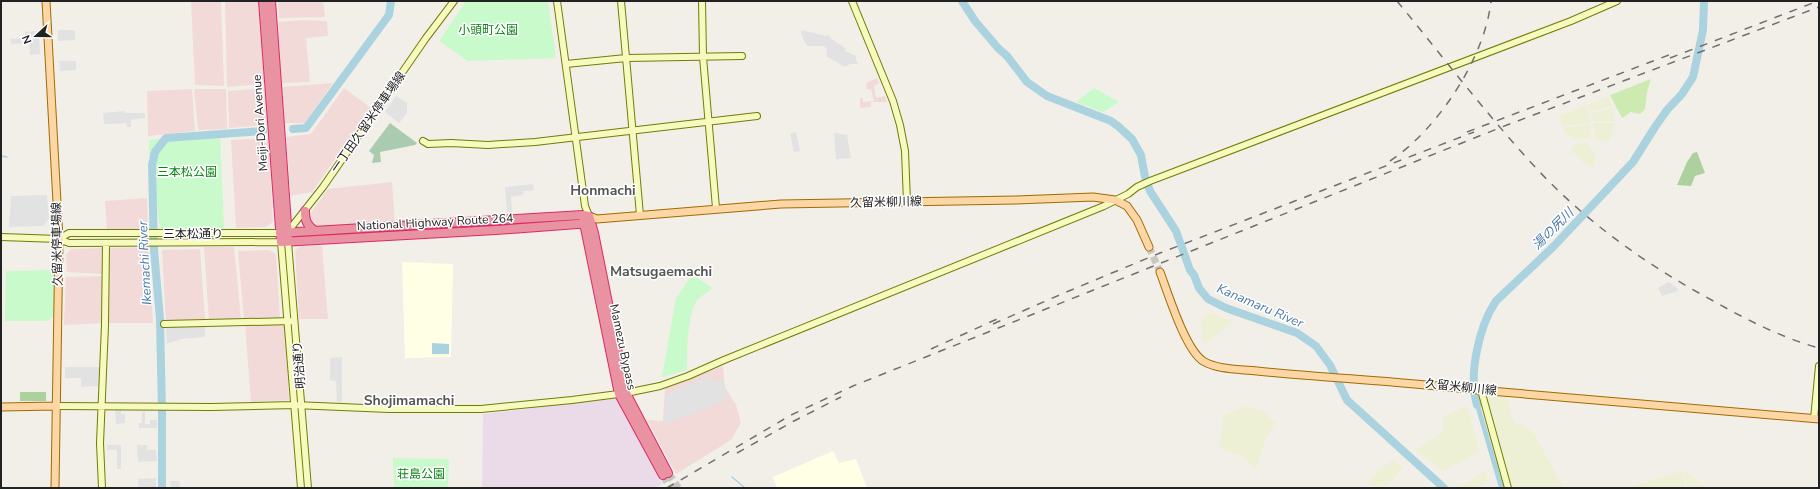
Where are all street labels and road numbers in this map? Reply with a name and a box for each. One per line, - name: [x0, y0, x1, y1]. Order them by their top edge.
- street label: 一丁田久留米停車場線: [327, 68, 409, 176]
- street label: Meiji-Dori Avenue: [249, 74, 271, 172]
- street label: 久留米柳川線: [850, 193, 922, 211]
- street label: 久留米停車場線: [48, 202, 66, 286]
- street label: National Highway Route 264: [356, 210, 514, 234]
- street label: 三本松通り: [163, 226, 223, 242]
- street label: Mamezu Bypass: [606, 302, 640, 392]
- street label: 明治通り: [289, 340, 309, 390]
- street label: 久留米柳川線: [1424, 375, 1498, 399]

